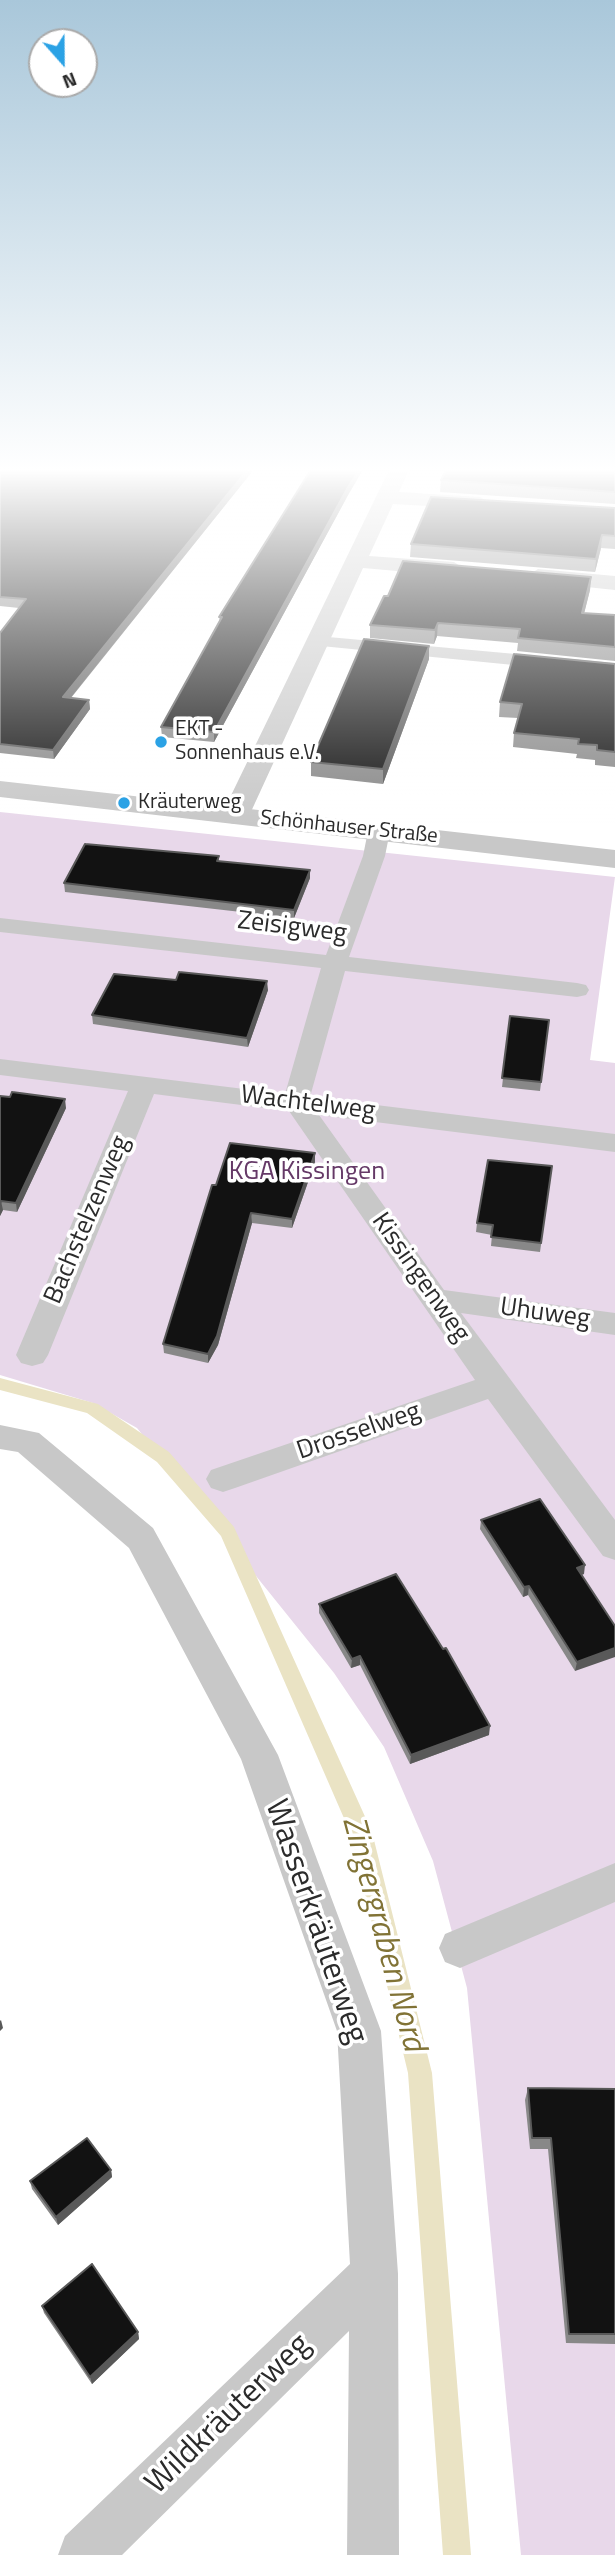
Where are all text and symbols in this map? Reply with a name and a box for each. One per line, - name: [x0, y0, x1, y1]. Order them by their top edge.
- north arrow: [28, 28, 98, 98]
- text: N: [59, 65, 81, 97]
- place label: EKT - Sonnenhaus e.V.: [175, 717, 319, 767]
- marker: EKT - Sonnenhaus e.V.: [153, 734, 169, 750]
- place label: Kräuterweg: [138, 790, 241, 816]
- marker: Kräuterweg: [116, 795, 132, 811]
- street label: Schönhauser Straße: [259, 806, 439, 850]
- street label: Zeisigweg: [236, 906, 348, 950]
- street label: Wachtelweg: [239, 1080, 377, 1128]
- street label: Bachstelzenweg: [39, 1131, 137, 1309]
- park label: KGA Kissingen: [229, 1157, 385, 1189]
- street label: Kissingenweg: [364, 1207, 476, 1349]
- street label: Uhuweg: [498, 1292, 592, 1336]
- street label: Drosselweg: [293, 1396, 425, 1468]
- street label: Wasserkräuterweg: [255, 1795, 375, 2049]
- water label: Zingergraben Nord: [332, 1812, 432, 2056]
- street label: Wildkräuterweg: [139, 2327, 319, 2503]

